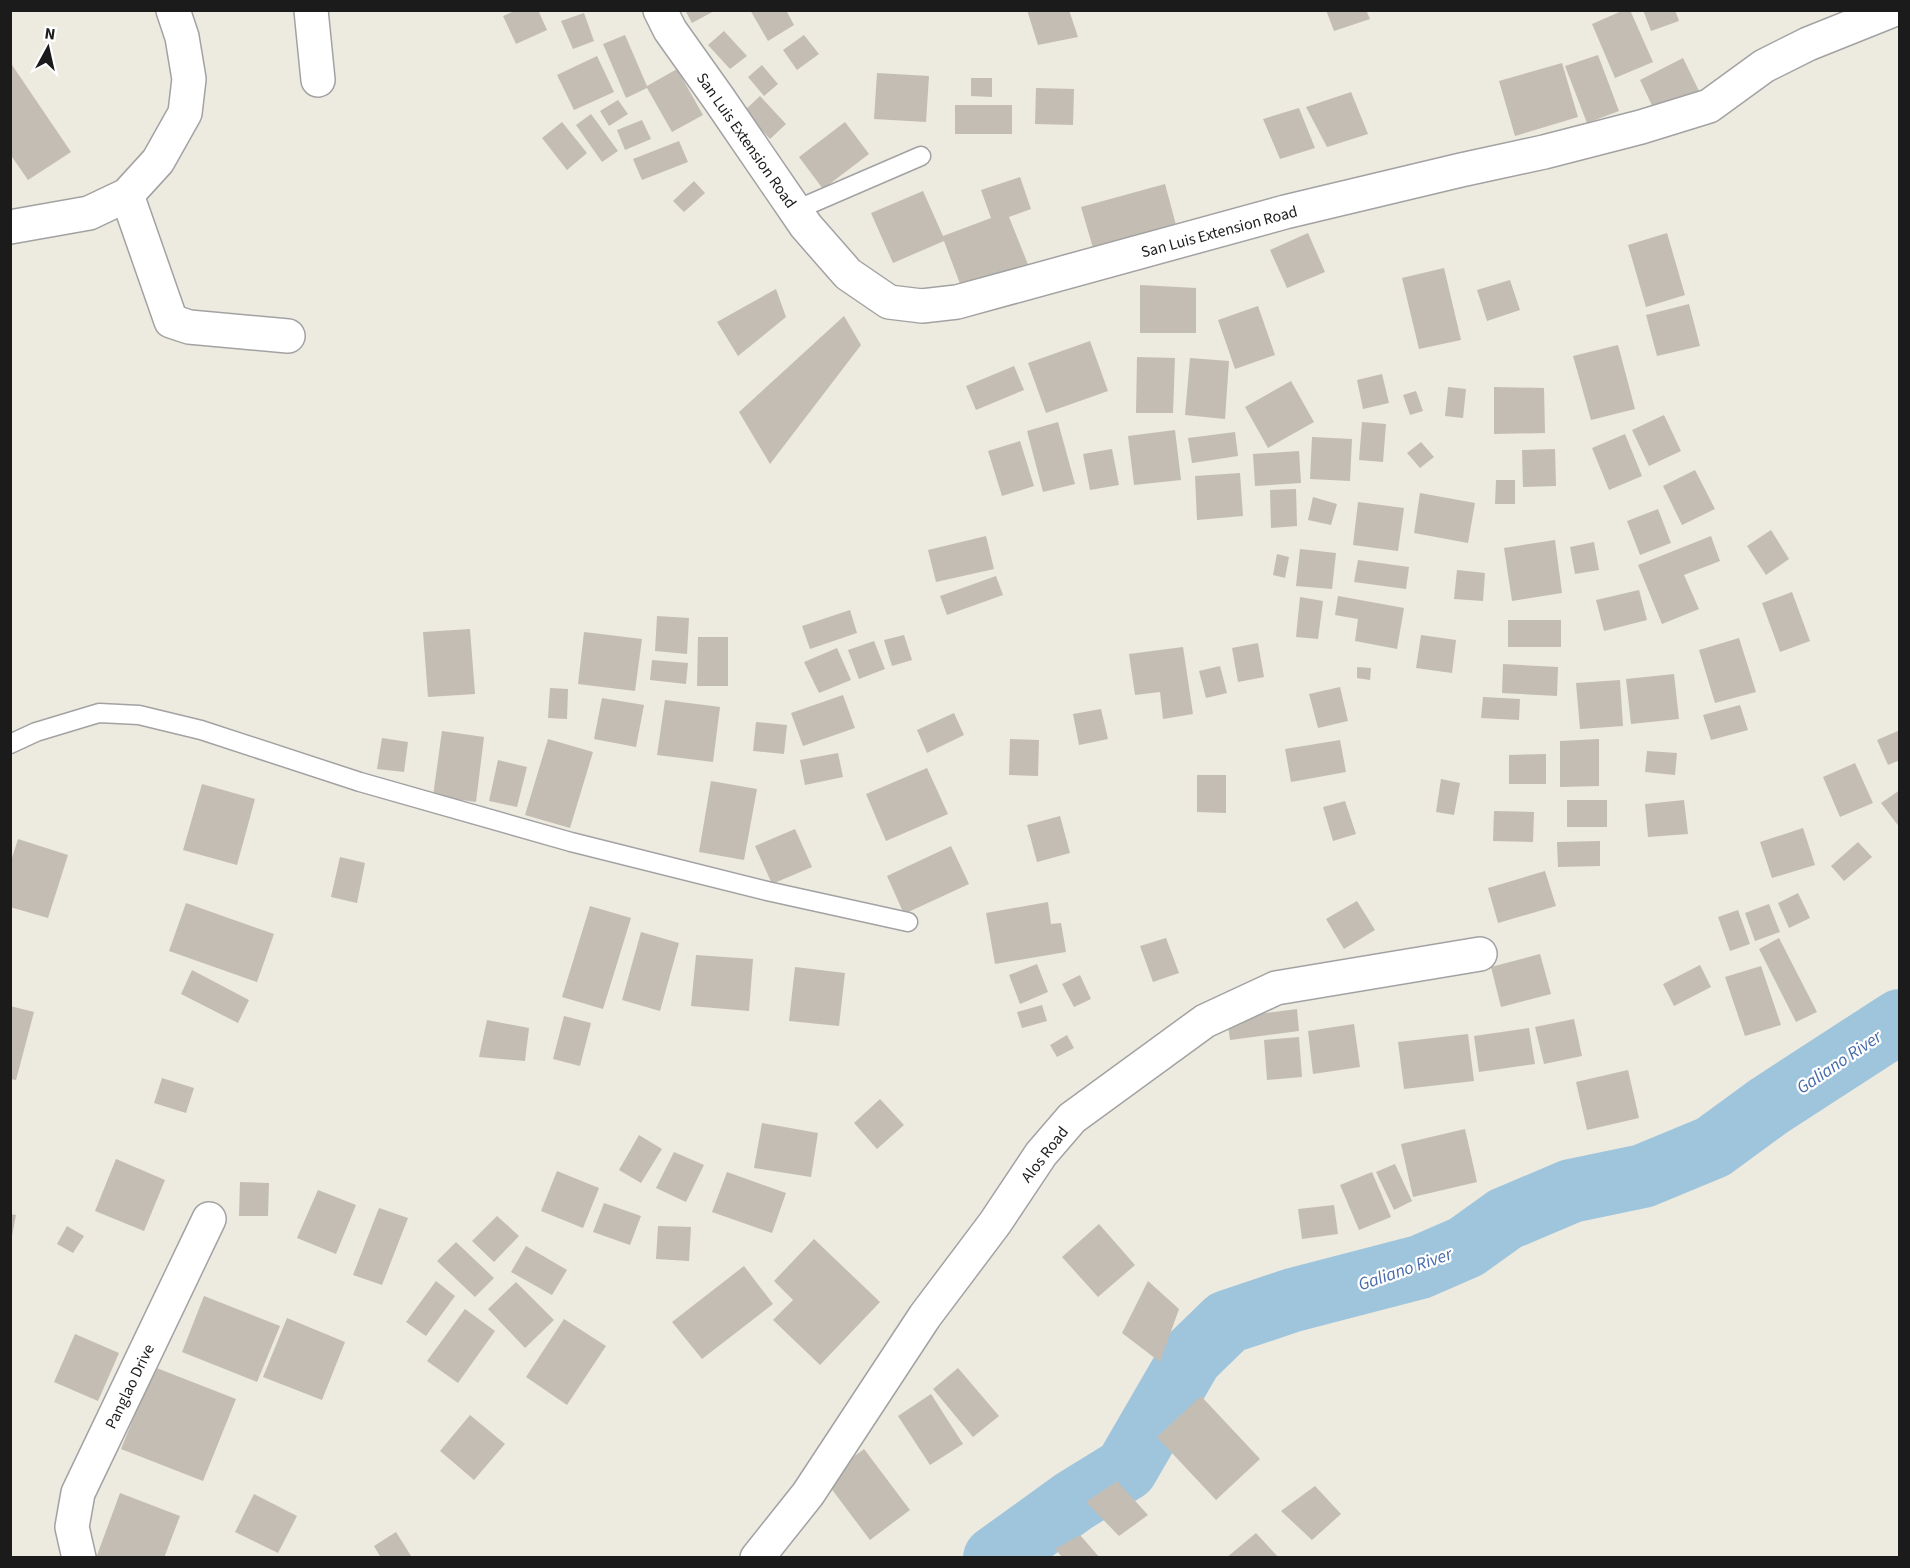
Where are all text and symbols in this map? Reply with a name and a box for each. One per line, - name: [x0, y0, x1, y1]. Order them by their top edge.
- north arrow: [18, 18, 78, 78]
- text: N: [43, 23, 57, 46]
- street label: San Luis Extension Road: [691, 68, 801, 213]
- street label: San Luis Extension Road: [1139, 201, 1300, 263]
- water label: Galiano River: [1792, 1024, 1888, 1100]
- street label: Alos Road: [1016, 1122, 1074, 1187]
- water label: Galiano River: [1355, 1241, 1456, 1297]
- street label: Panglao Drive: [100, 1340, 160, 1433]

